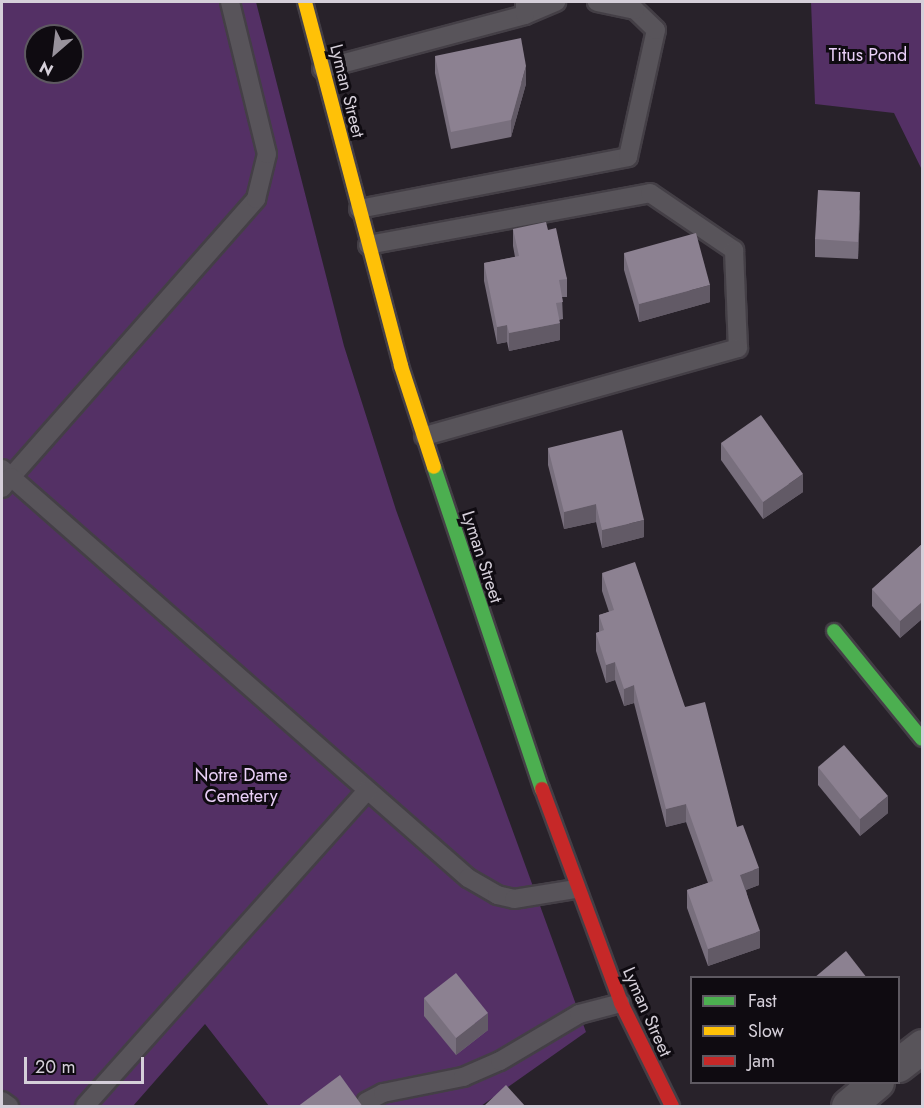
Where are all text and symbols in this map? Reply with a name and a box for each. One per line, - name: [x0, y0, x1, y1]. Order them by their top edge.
- north arrow: [24, 24, 84, 84]
- street label: Lyman Street: [325, 42, 369, 140]
- park label: Titus Pond: [829, 44, 907, 66]
- text: N: [35, 55, 57, 82]
- street label: Lyman Street: [457, 508, 507, 606]
- park label: Notre Dame Cemetery: [195, 765, 287, 808]
- street label: Lyman Street: [618, 964, 676, 1060]
- legend: [690, 976, 900, 1084]
- text: Fast: [748, 988, 777, 1014]
- text: Slow: [748, 1018, 784, 1044]
- scale bar: [27, 1045, 147, 1083]
- text: Jam: [748, 1048, 775, 1074]
- text: 20 m: [35, 1054, 75, 1080]

